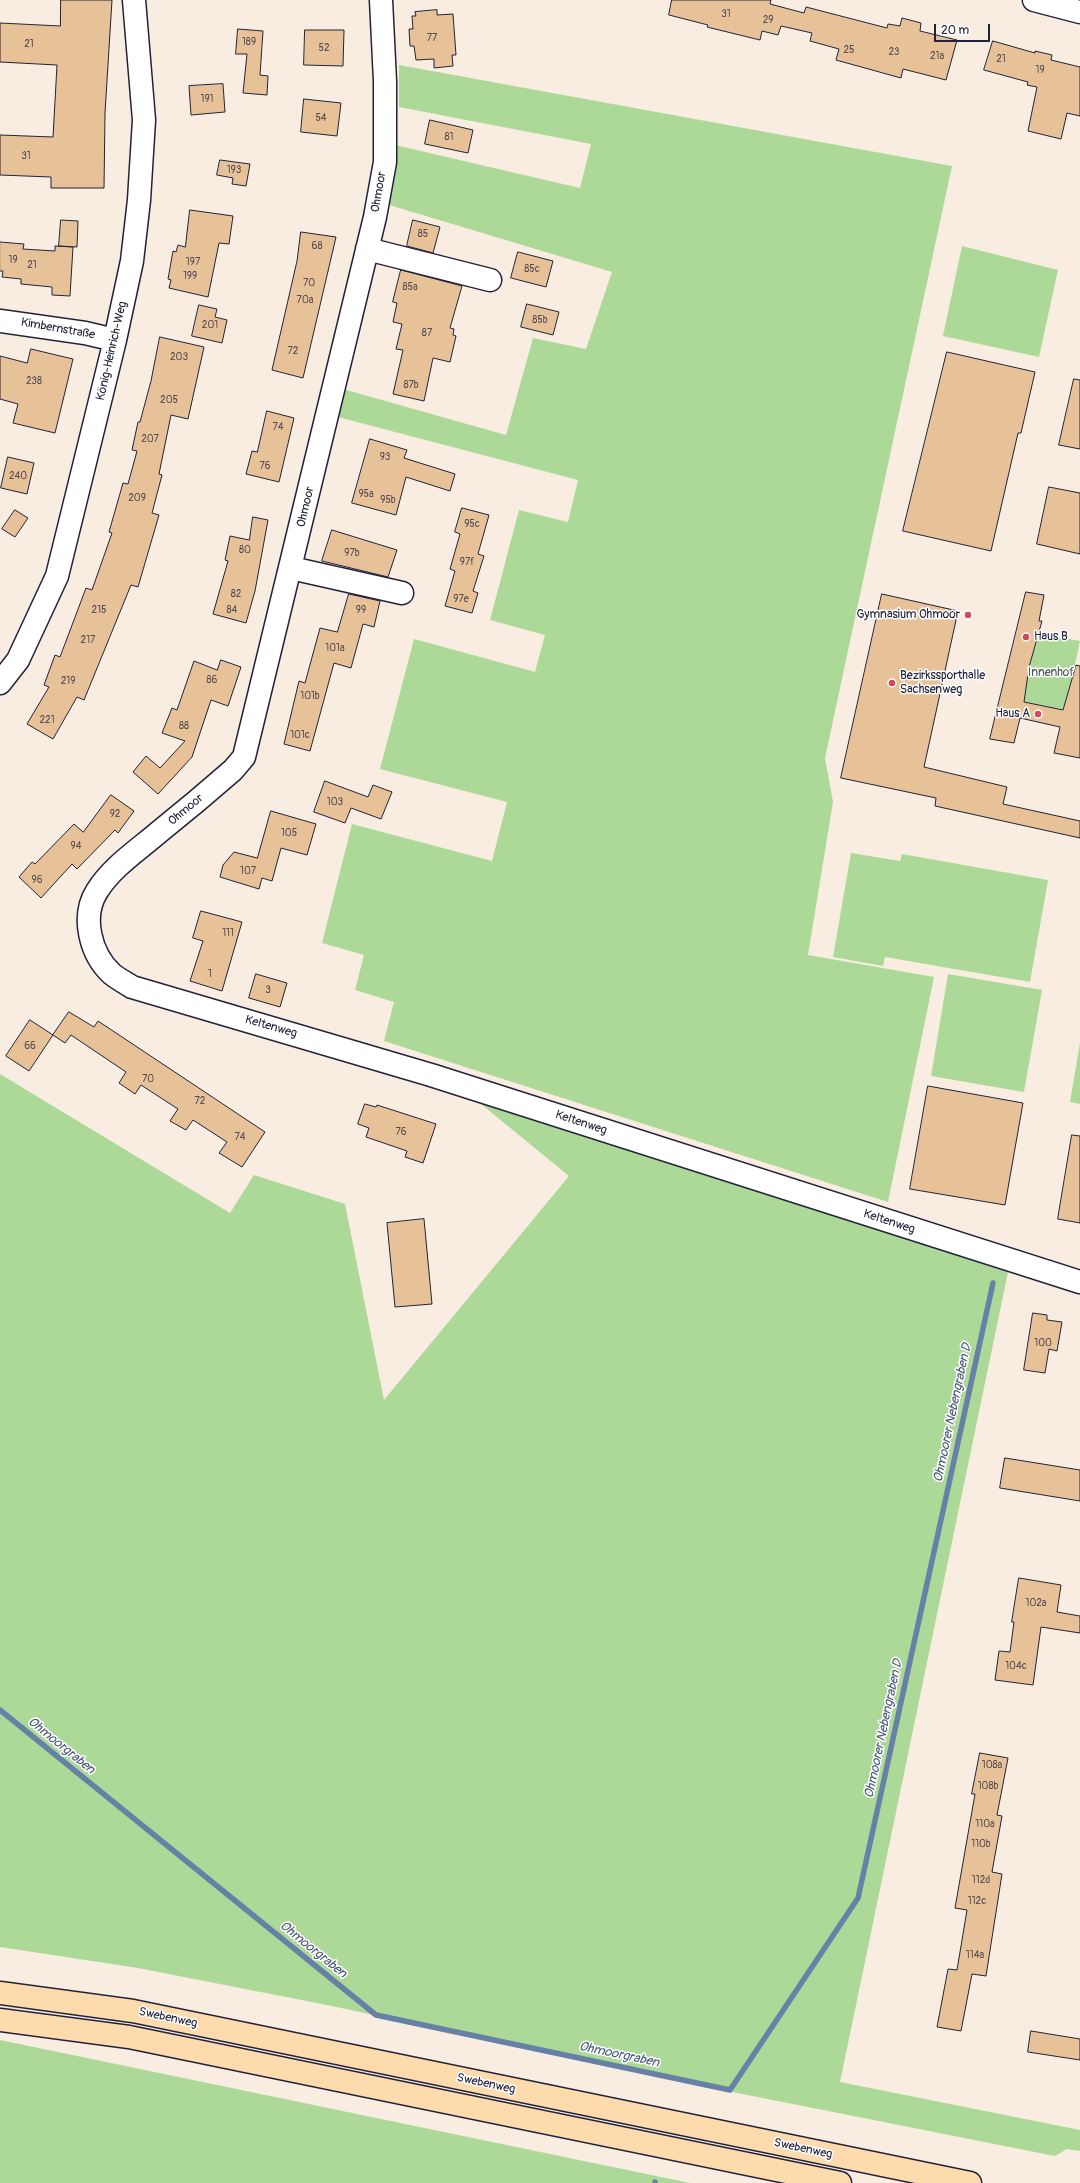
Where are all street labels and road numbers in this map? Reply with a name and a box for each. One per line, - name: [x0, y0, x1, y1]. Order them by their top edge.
- street label: Ohmoor: [368, 171, 390, 213]
- street label: König-Heinrich-Weg: [94, 300, 130, 402]
- street label: Kimbernstraße: [20, 315, 96, 343]
- street label: Ohmoor: [294, 485, 318, 529]
- street label: Ohmoor: [166, 791, 206, 829]
- street label: Keltenweg: [243, 1013, 299, 1041]
- street label: Keltenweg: [553, 1108, 609, 1138]
- street label: Keltenweg: [861, 1207, 917, 1237]
- street label: Swebenweg: [137, 2005, 199, 2031]
- street label: Swebenweg: [455, 2071, 517, 2097]
- street label: Swebenweg: [772, 2136, 834, 2162]

